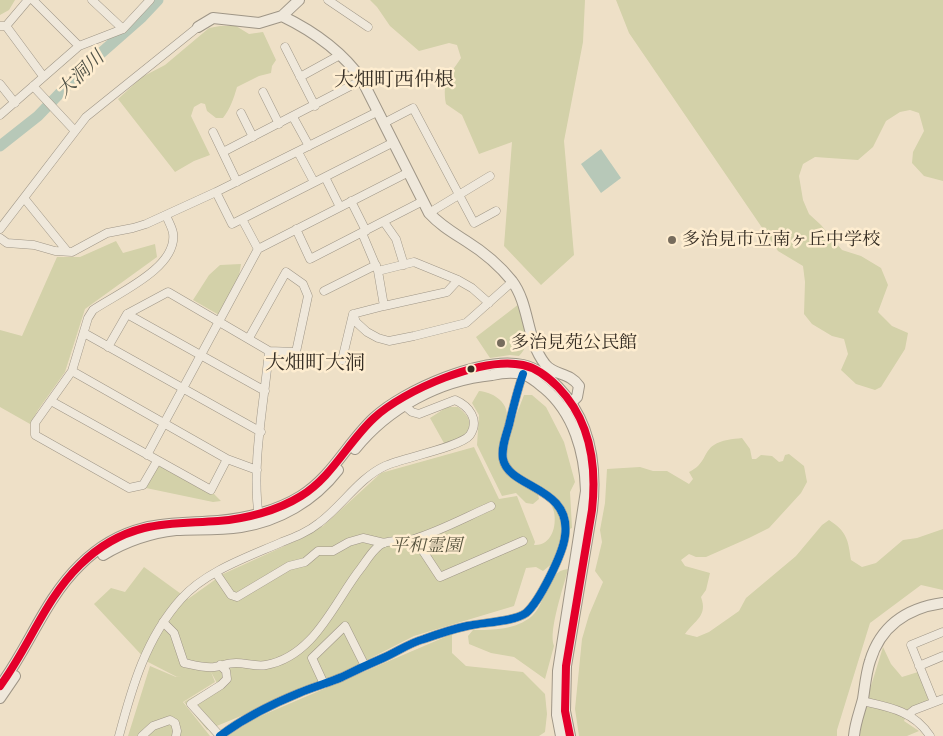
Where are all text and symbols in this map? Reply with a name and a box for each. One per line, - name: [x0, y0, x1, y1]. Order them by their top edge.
- water label: 大洞川: [53, 47, 109, 103]
- district label: 大畑町西仲根: [334, 69, 454, 93]
- place label: 多治見市立南ヶ丘中学校: [682, 229, 880, 251]
- marker: 多治見市立南ヶ丘中学校: [666, 234, 678, 246]
- place label: 多治見苑公民館: [511, 332, 637, 354]
- marker: 多治見苑公民館: [495, 337, 507, 349]
- district label: 大畑町大洞: [265, 352, 365, 376]
- unlabelled marker: [466, 364, 476, 374]
- park label: 平和霊園: [390, 535, 462, 557]

